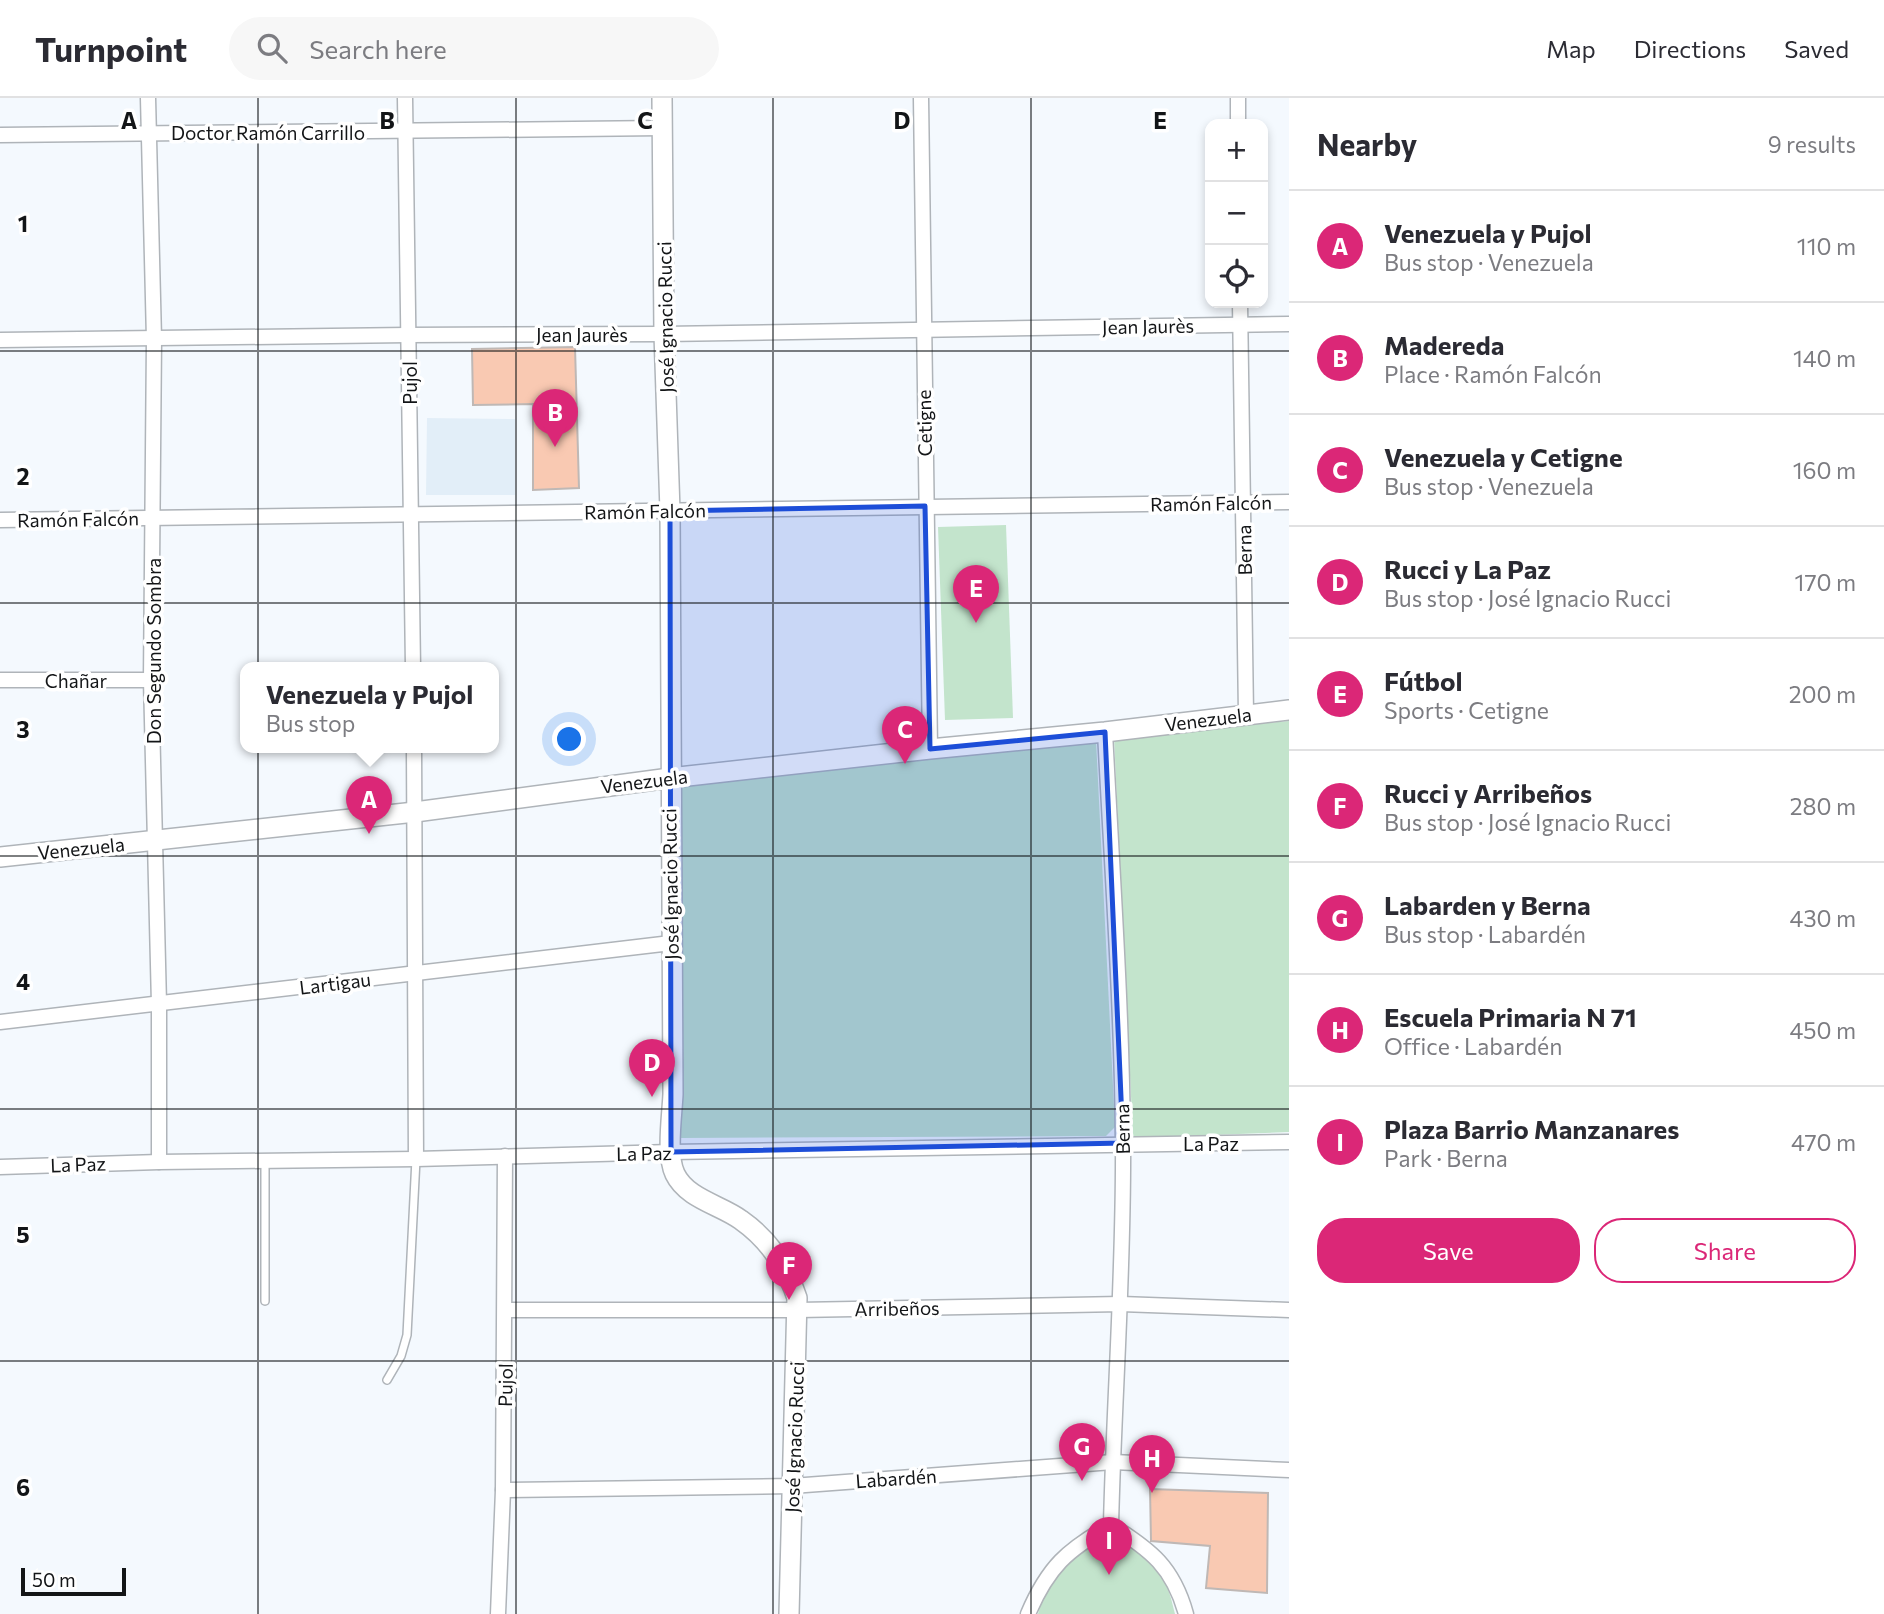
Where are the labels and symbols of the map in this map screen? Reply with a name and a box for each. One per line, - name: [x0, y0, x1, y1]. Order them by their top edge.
- text: A: [121, 106, 138, 134]
- text: B: [379, 106, 395, 134]
- text: C: [637, 106, 653, 134]
- text: D: [894, 106, 911, 134]
- text: E: [1153, 106, 1167, 134]
- street label: Doctor Ramón Carrillo: [171, 121, 365, 144]
- text: 1: [18, 209, 28, 237]
- street label: José Ignacio Rucci: [652, 241, 678, 393]
- street label: Jean Jaurès: [1102, 314, 1194, 338]
- street label: Jean Jaurès: [536, 323, 628, 346]
- street label: Pujol: [398, 361, 421, 405]
- pin: B: [532, 389, 578, 447]
- street label: Cetigne: [912, 389, 936, 457]
- text: 2: [16, 462, 30, 490]
- street label: Ramón Falcón: [1150, 490, 1272, 516]
- street label: Ramón Falcón: [584, 498, 706, 524]
- street label: Ramón Falcón: [17, 506, 139, 532]
- street label: Berna: [1232, 524, 1256, 576]
- street label: Don Segundo Sombra: [142, 558, 165, 744]
- pin: E: [953, 565, 999, 623]
- street label: Chañar: [45, 669, 108, 692]
- street label: Venezuela: [1163, 702, 1253, 736]
- pin: C: [882, 706, 928, 764]
- text: 3: [16, 715, 30, 743]
- your location: [552, 722, 586, 756]
- street label: Venezuela: [599, 764, 689, 798]
- pin: A: [346, 776, 392, 834]
- street label: José Ignacio Rucci: [657, 808, 683, 960]
- street label: Venezuela: [36, 832, 126, 864]
- text: 4: [16, 967, 30, 995]
- street label: Lartigau: [298, 967, 372, 999]
- pin: D: [629, 1039, 675, 1097]
- street label: Berna: [1110, 1103, 1134, 1155]
- street label: La Paz: [1183, 1132, 1239, 1155]
- street label: La Paz: [616, 1141, 672, 1165]
- street label: La Paz: [50, 1152, 106, 1176]
- text: 5: [16, 1220, 30, 1248]
- pin: F: [766, 1242, 812, 1300]
- street label: Arribeños: [854, 1296, 940, 1320]
- street label: José Ignacio Rucci: [780, 1361, 808, 1513]
- street label: Pujol: [493, 1363, 517, 1407]
- pin: G: [1059, 1423, 1105, 1481]
- pin: H: [1129, 1435, 1175, 1493]
- street label: Labardén: [855, 1464, 937, 1492]
- text: 6: [16, 1473, 30, 1501]
- pin: I: [1086, 1517, 1132, 1575]
- scale bar: [21, 1565, 126, 1597]

